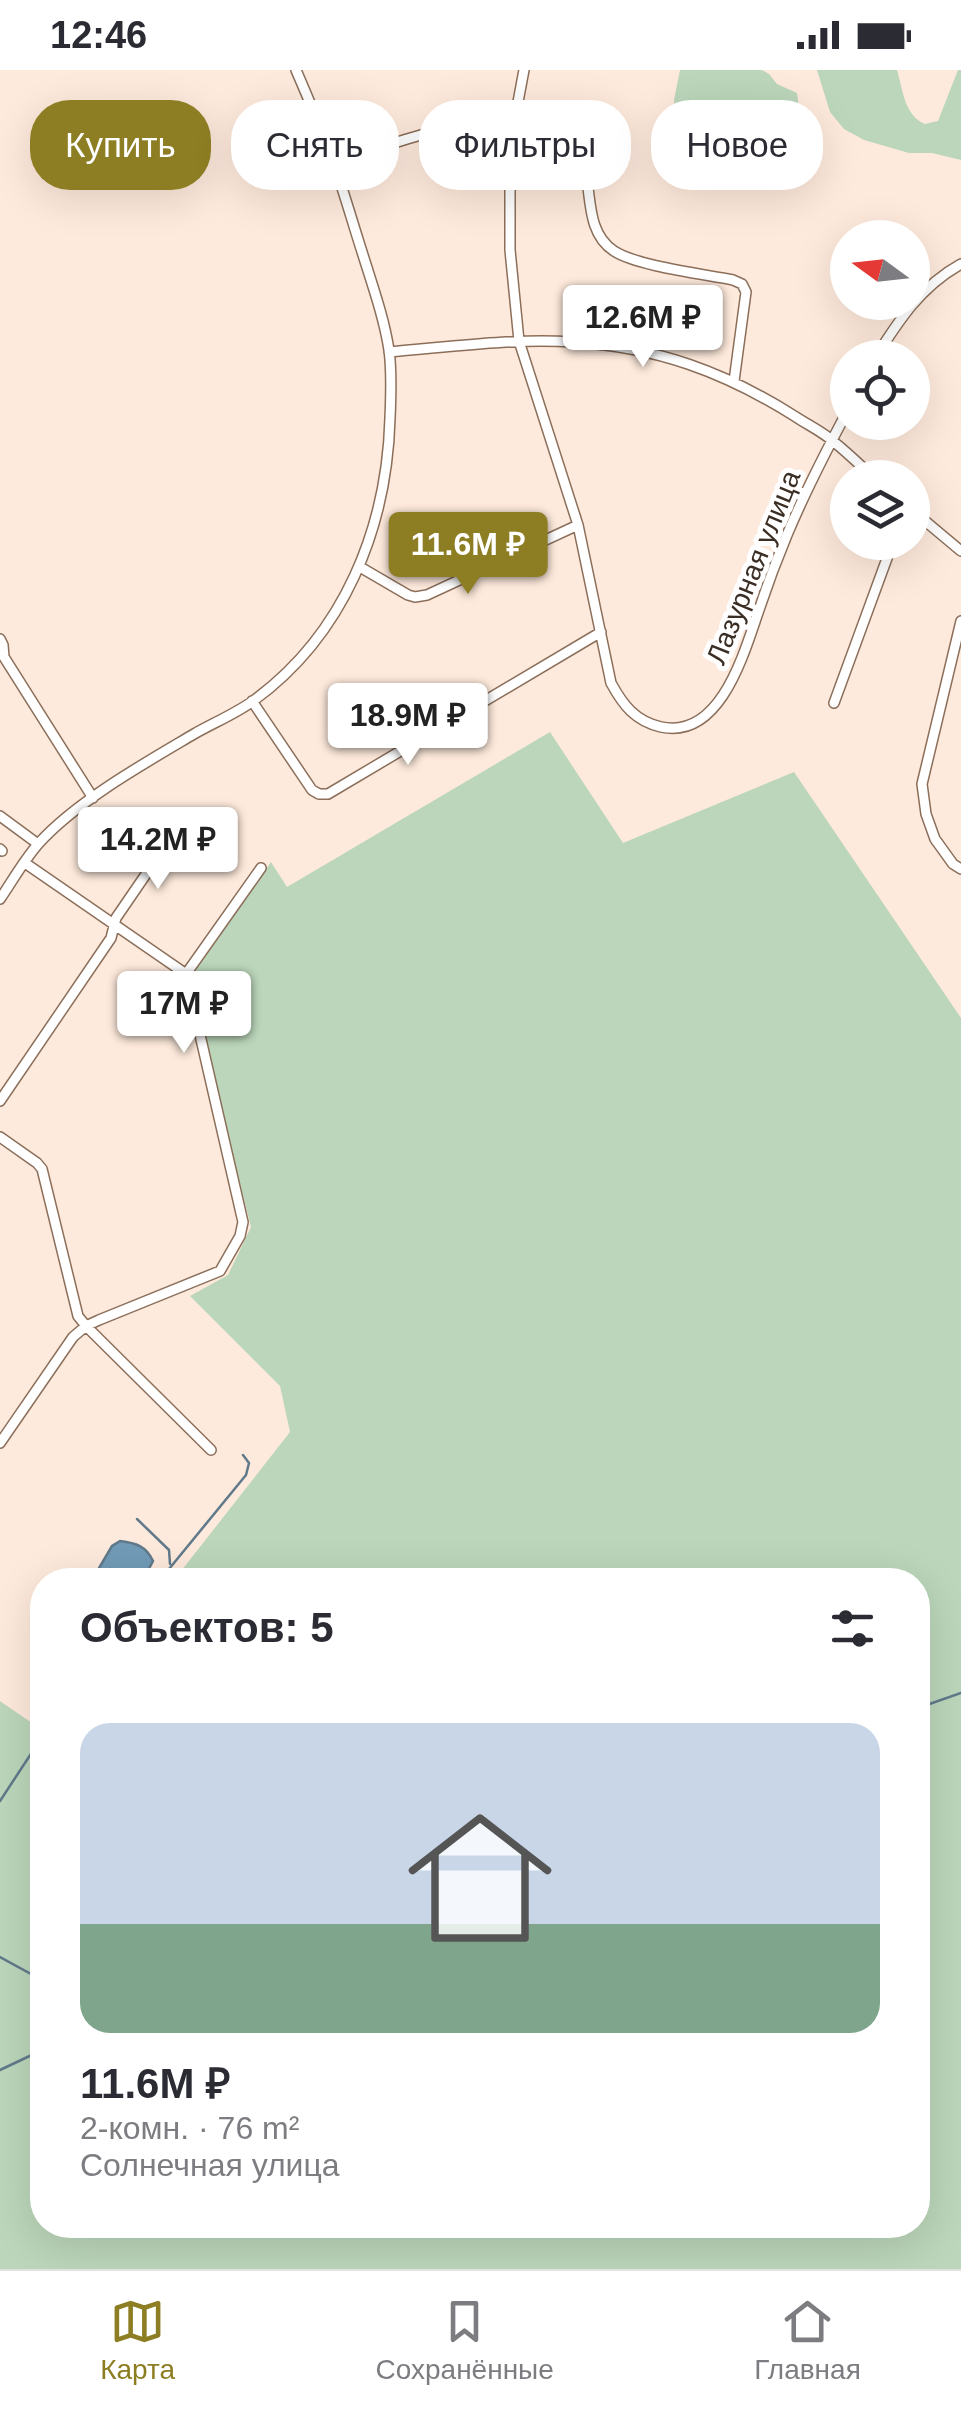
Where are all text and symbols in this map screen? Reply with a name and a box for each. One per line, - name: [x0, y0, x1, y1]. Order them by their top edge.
- text: 12:46: [50, 14, 147, 56]
- chip: Купить: [30, 100, 211, 190]
- chip: Снять: [231, 100, 399, 190]
- chip: Фильтры: [419, 100, 631, 190]
- chip: Новое: [651, 100, 823, 190]
- north arrow: [830, 220, 930, 320]
- map controls: [830, 220, 930, 560]
- pin: 12.6M ₽: [551, 285, 735, 370]
- text: 12.6M ₽: [585, 299, 701, 335]
- button: locate: [830, 340, 930, 440]
- button: layers: [830, 460, 930, 560]
- street label: Лазурная улица: [700, 465, 807, 669]
- pin: 11.6M ₽: [376, 512, 560, 597]
- text: 11.6M ₽: [411, 526, 525, 562]
- pin: 18.9M ₽: [316, 683, 500, 768]
- text: 18.9M ₽: [350, 697, 466, 733]
- pin: 14.2M ₽: [66, 807, 250, 892]
- text: 14.2M ₽: [100, 821, 216, 857]
- pin: 17M ₽: [114, 971, 254, 1056]
- text: 17M ₽: [139, 985, 229, 1021]
- icon: filters: [825, 1601, 880, 1656]
- text: Объектов: 5: [80, 1604, 334, 1651]
- icon: home: [390, 1788, 570, 1968]
- text: 11.6M ₽: [80, 2060, 231, 2107]
- text: 2-комн. · 76 m²: [80, 2110, 299, 2146]
- text: Солнечная улица: [80, 2147, 340, 2183]
- tab: Карта: [100, 2294, 175, 2386]
- tab: Сохранённые: [376, 2294, 554, 2386]
- tab: Главная: [754, 2294, 861, 2386]

